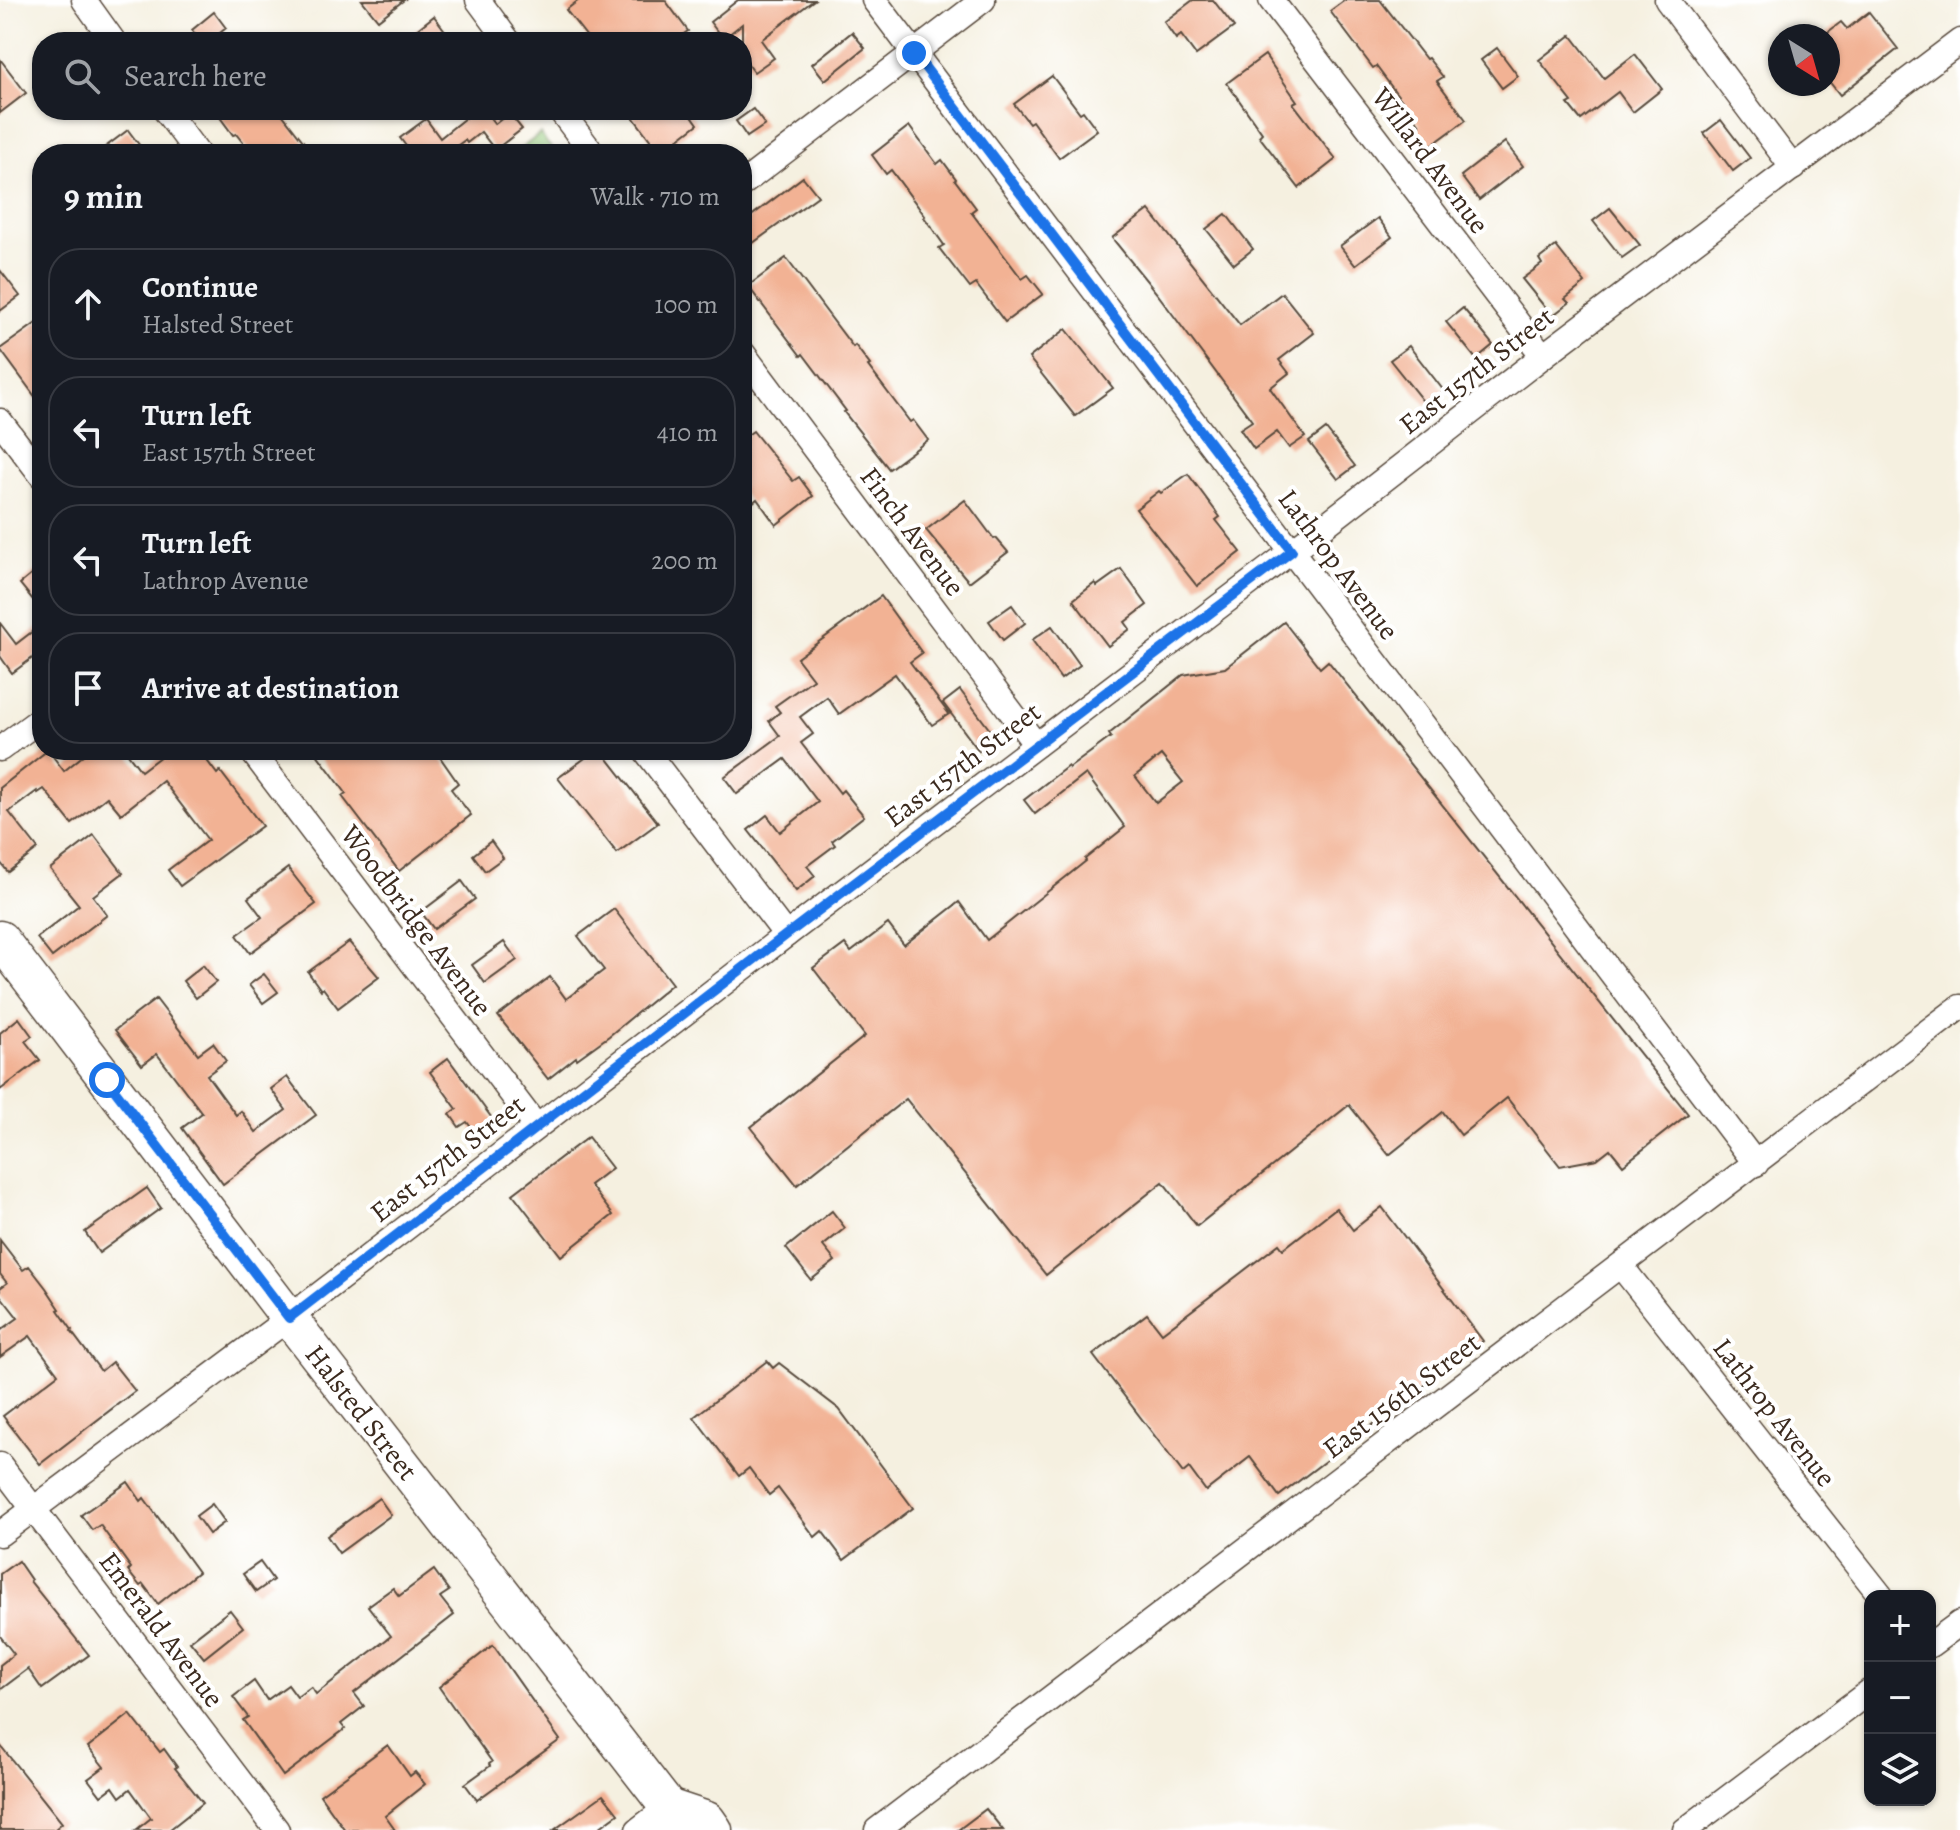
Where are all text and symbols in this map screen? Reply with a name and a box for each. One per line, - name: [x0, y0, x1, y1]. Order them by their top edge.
- north arrow: [1768, 24, 1840, 96]
- search box: [32, 32, 752, 120]
- route end: [896, 35, 932, 71]
- icon: search: [60, 54, 104, 98]
- text: Search here: [124, 56, 267, 96]
- street label: Willard Avenue: [1362, 79, 1498, 242]
- text: 9 min: [64, 173, 143, 220]
- text: Walk · 710 m: [591, 179, 720, 214]
- text: Continue: [142, 267, 258, 307]
- icon: ahead: [66, 282, 110, 326]
- text: 100 m: [655, 287, 718, 322]
- street label: East 157th Street: [1391, 298, 1562, 443]
- text: Halsted Street: [142, 307, 293, 342]
- text: Turn left: [142, 395, 251, 435]
- icon: left: [66, 410, 110, 454]
- text: 410 m: [657, 415, 718, 450]
- text: East 157th Street: [142, 435, 316, 470]
- street label: Finch Avenue: [851, 459, 973, 604]
- street label: Lathrop Avenue: [1269, 481, 1407, 648]
- text: Turn left: [142, 523, 251, 563]
- icon: left: [66, 538, 110, 582]
- text: 200 m: [651, 543, 718, 578]
- text: Lathrop Avenue: [142, 563, 309, 598]
- icon: arrive: [66, 666, 110, 710]
- text: Arrive at destination: [142, 668, 399, 708]
- street label: East 157th Street: [876, 693, 1049, 836]
- street label: Woodbridge Avenue: [331, 816, 501, 1024]
- route start: [89, 1062, 125, 1098]
- street label: East 157th Street: [362, 1086, 533, 1231]
- street label: East 156th Street: [1315, 1324, 1488, 1468]
- street label: Lathrop Avenue: [1704, 1330, 1844, 1495]
- street label: Halsted Street: [296, 1337, 426, 1488]
- street label: Emerald Avenue: [90, 1544, 232, 1715]
- map controls: [1864, 1590, 1936, 1806]
- button: +: [1864, 1590, 1936, 1662]
- button: −: [1864, 1662, 1936, 1734]
- button: layers: [1864, 1734, 1936, 1806]

